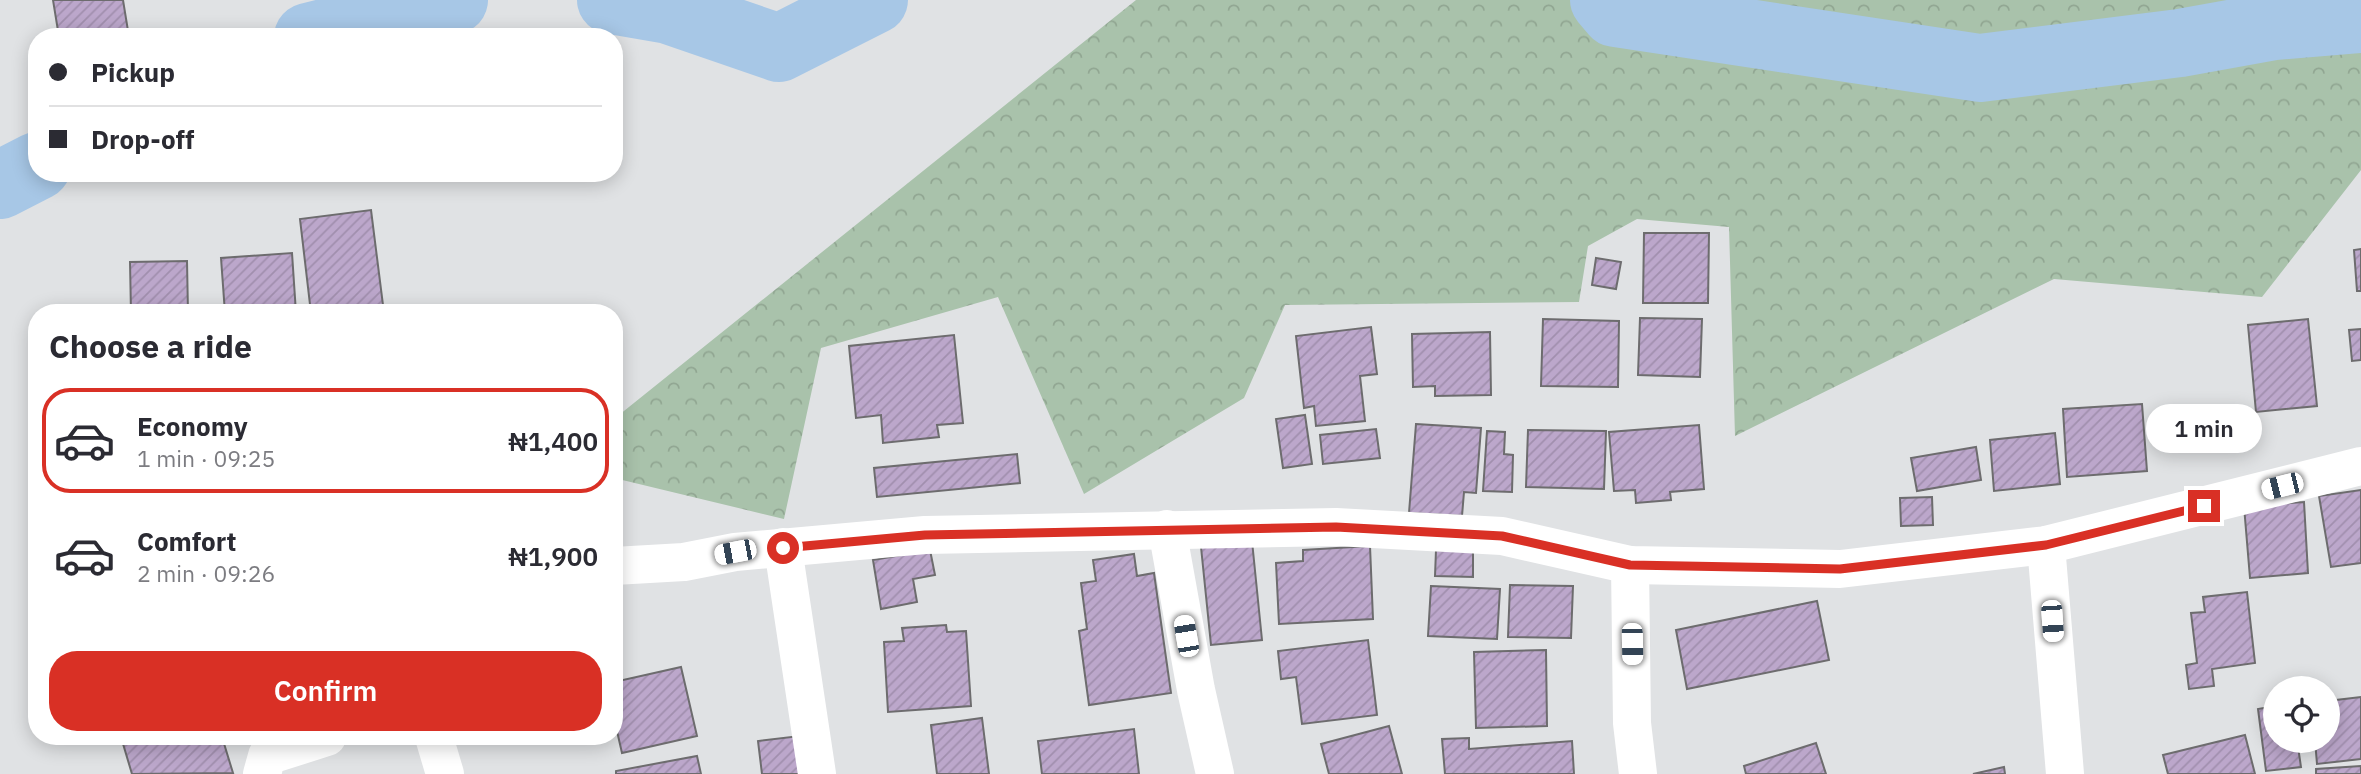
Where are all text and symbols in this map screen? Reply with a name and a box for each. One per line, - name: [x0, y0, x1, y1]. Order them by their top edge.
- text: Pickup: [91, 55, 175, 89]
- text: Drop-off: [91, 122, 194, 156]
- text: Choose a ride: [49, 325, 252, 367]
- callout: 1 min: [2146, 405, 2262, 454]
- icon: car: [53, 409, 116, 472]
- text: Economy: [137, 409, 248, 443]
- text: 1 min: [2174, 413, 2234, 443]
- text: ₦1,400: [508, 424, 598, 458]
- text: 1 min · 09:25: [137, 443, 275, 473]
- car: [2260, 471, 2305, 501]
- route end: [2188, 490, 2220, 522]
- icon: car: [53, 524, 116, 587]
- text: Comfort: [137, 524, 236, 558]
- route start: [767, 532, 799, 564]
- car: [713, 538, 758, 566]
- text: ₦1,900: [508, 539, 598, 573]
- text: 2 min · 09:26: [137, 558, 275, 588]
- car: [2041, 599, 2064, 643]
- car: [1173, 613, 1200, 659]
- car: [1622, 623, 1643, 665]
- button: Confirm: [49, 651, 602, 731]
- map controls: [2263, 676, 2340, 753]
- button: locate: [2263, 676, 2340, 753]

